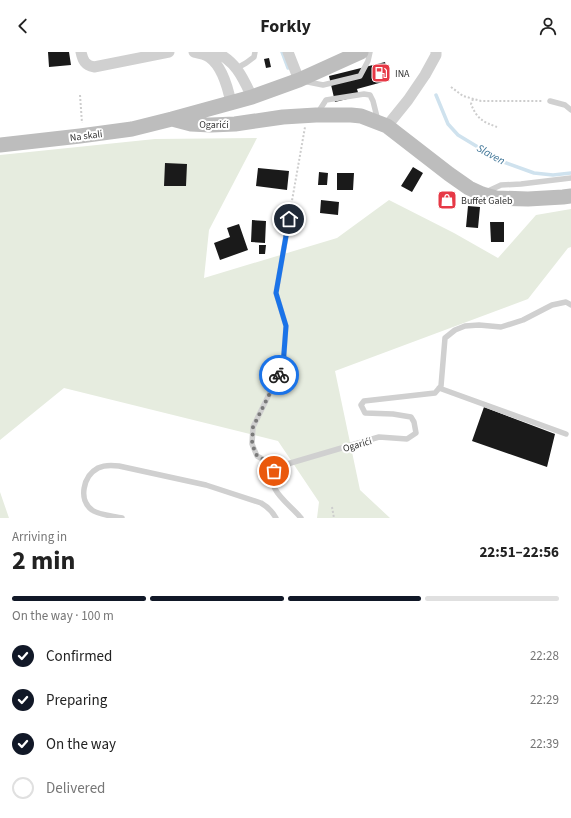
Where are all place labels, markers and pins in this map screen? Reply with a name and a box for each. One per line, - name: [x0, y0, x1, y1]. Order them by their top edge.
- fuel station icon: INA: [370, 62, 392, 84]
- place label: INA: [395, 67, 410, 81]
- shop icon: Buffet Galeb: [436, 189, 458, 211]
- place label: Buffet Galeb: [461, 194, 513, 208]
- pin: [272, 202, 306, 236]
- pin: [257, 454, 291, 488]

